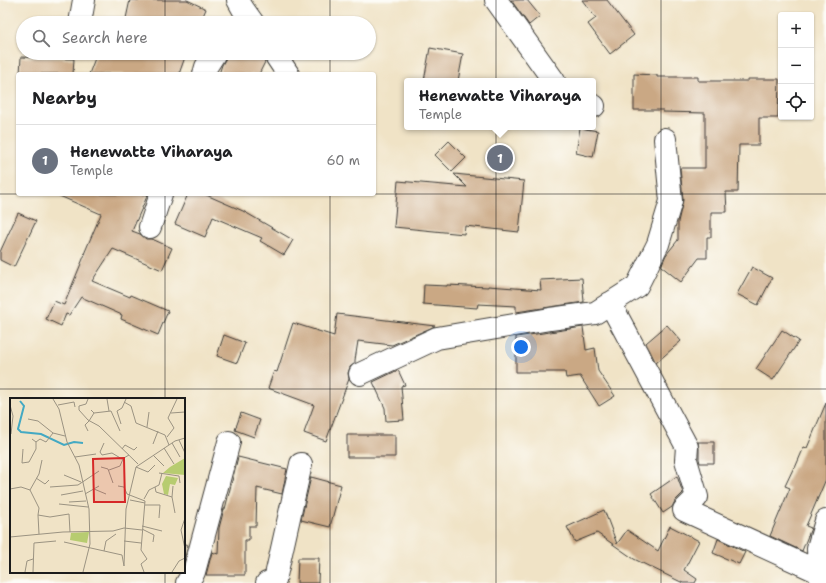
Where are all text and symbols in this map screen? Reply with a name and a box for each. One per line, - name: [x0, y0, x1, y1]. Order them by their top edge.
- map controls: [778, 12, 814, 120]
- button: +: [778, 12, 814, 48]
- search box: [16, 16, 376, 60]
- icon: search: [30, 27, 52, 49]
- text: Search here: [62, 28, 148, 48]
- button: −: [778, 48, 814, 84]
- popup: [404, 78, 596, 130]
- button: locate: [778, 84, 814, 120]
- text: Henewatte Viharaya: [419, 86, 581, 106]
- text: Nearby: [32, 87, 97, 109]
- text: Temple: [419, 106, 462, 123]
- text: Henewatte Viharaya: [70, 142, 233, 162]
- pin: 1: [487, 143, 513, 173]
- text: 1: [42, 152, 48, 169]
- text: 60 m: [327, 152, 360, 169]
- text: Temple: [70, 162, 113, 179]
- your location: [511, 337, 531, 357]
- inset map: [10, 398, 185, 573]

